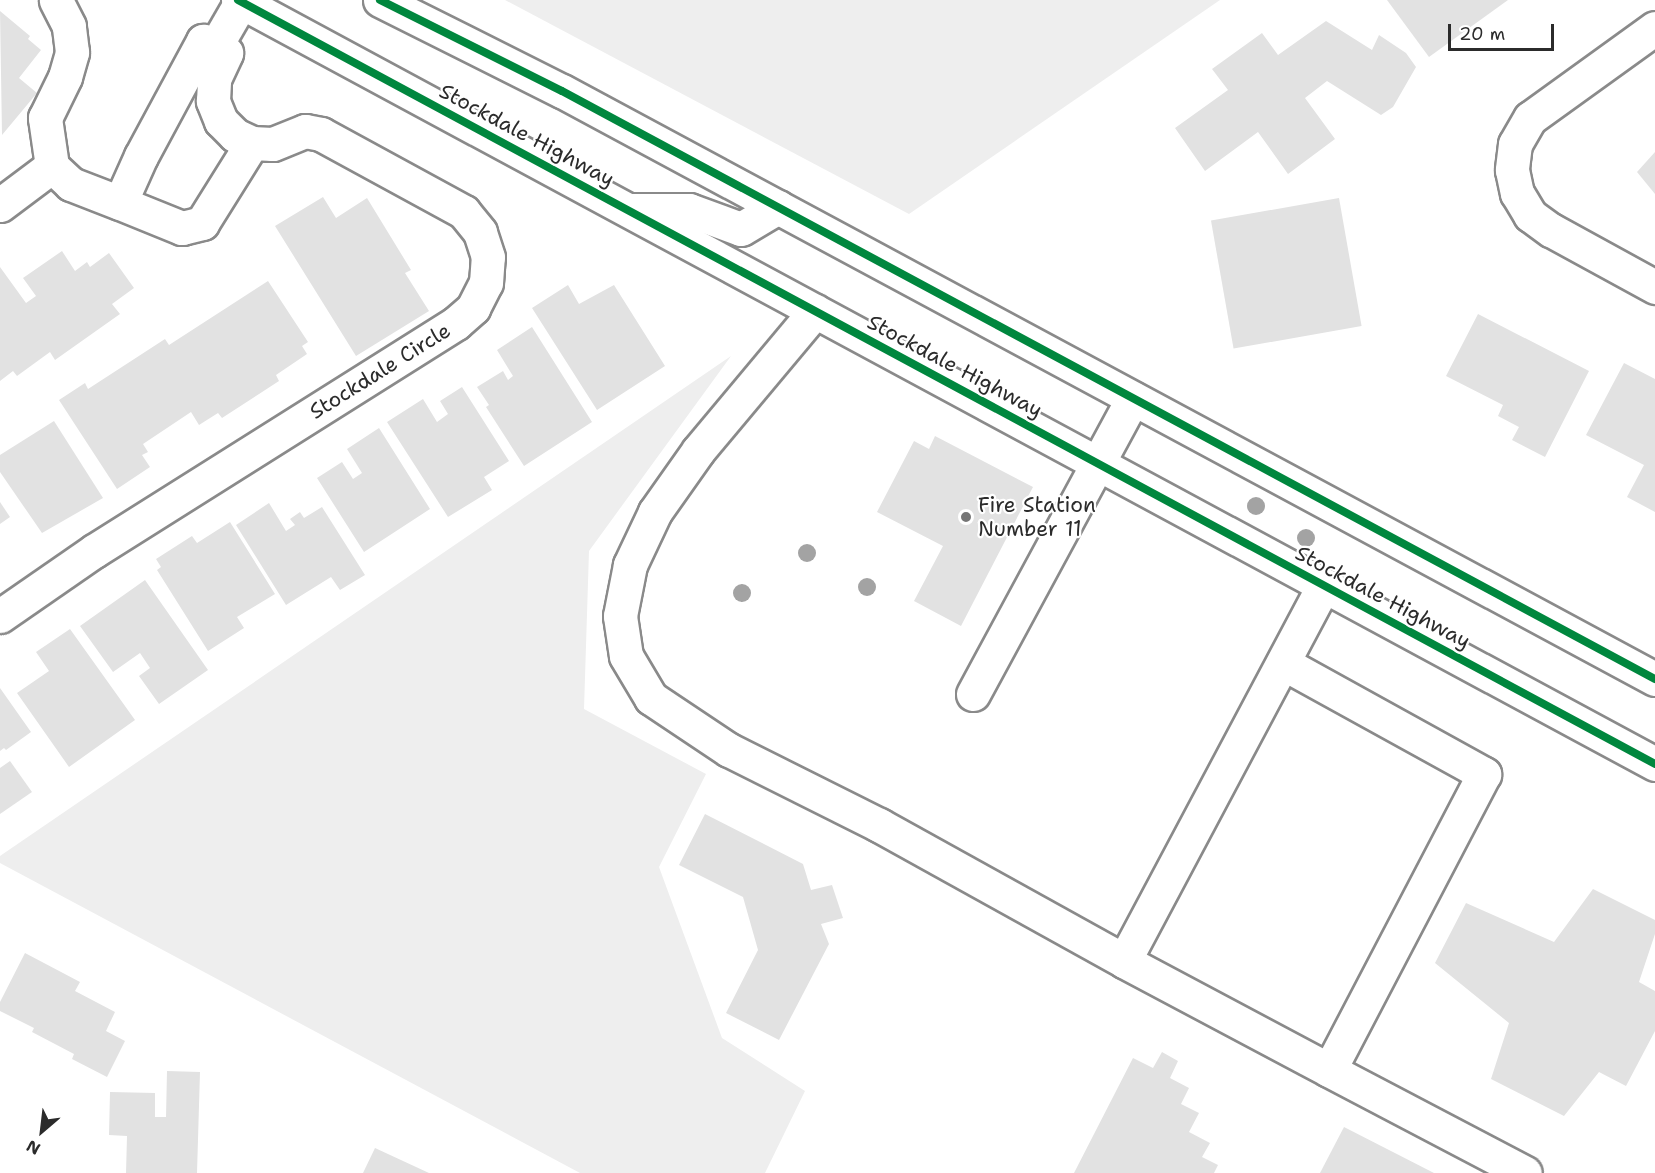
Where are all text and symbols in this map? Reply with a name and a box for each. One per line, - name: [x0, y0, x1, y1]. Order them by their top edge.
- scale bar: [1451, 12, 1558, 50]
- text: 20 m: [1459, 22, 1505, 46]
- street label: Stockdale Highway: [435, 78, 619, 192]
- street label: Stockdale Highway: [863, 309, 1047, 423]
- street label: Stockdale Circle: [305, 318, 455, 424]
- place label: Fire Station Number 11: [978, 492, 1096, 542]
- marker: Fire Station Number 11: [959, 510, 973, 524]
- street label: Stockdale Highway: [1291, 540, 1475, 654]
- north arrow: [12, 1101, 72, 1161]
- text: N: [23, 1135, 44, 1160]

